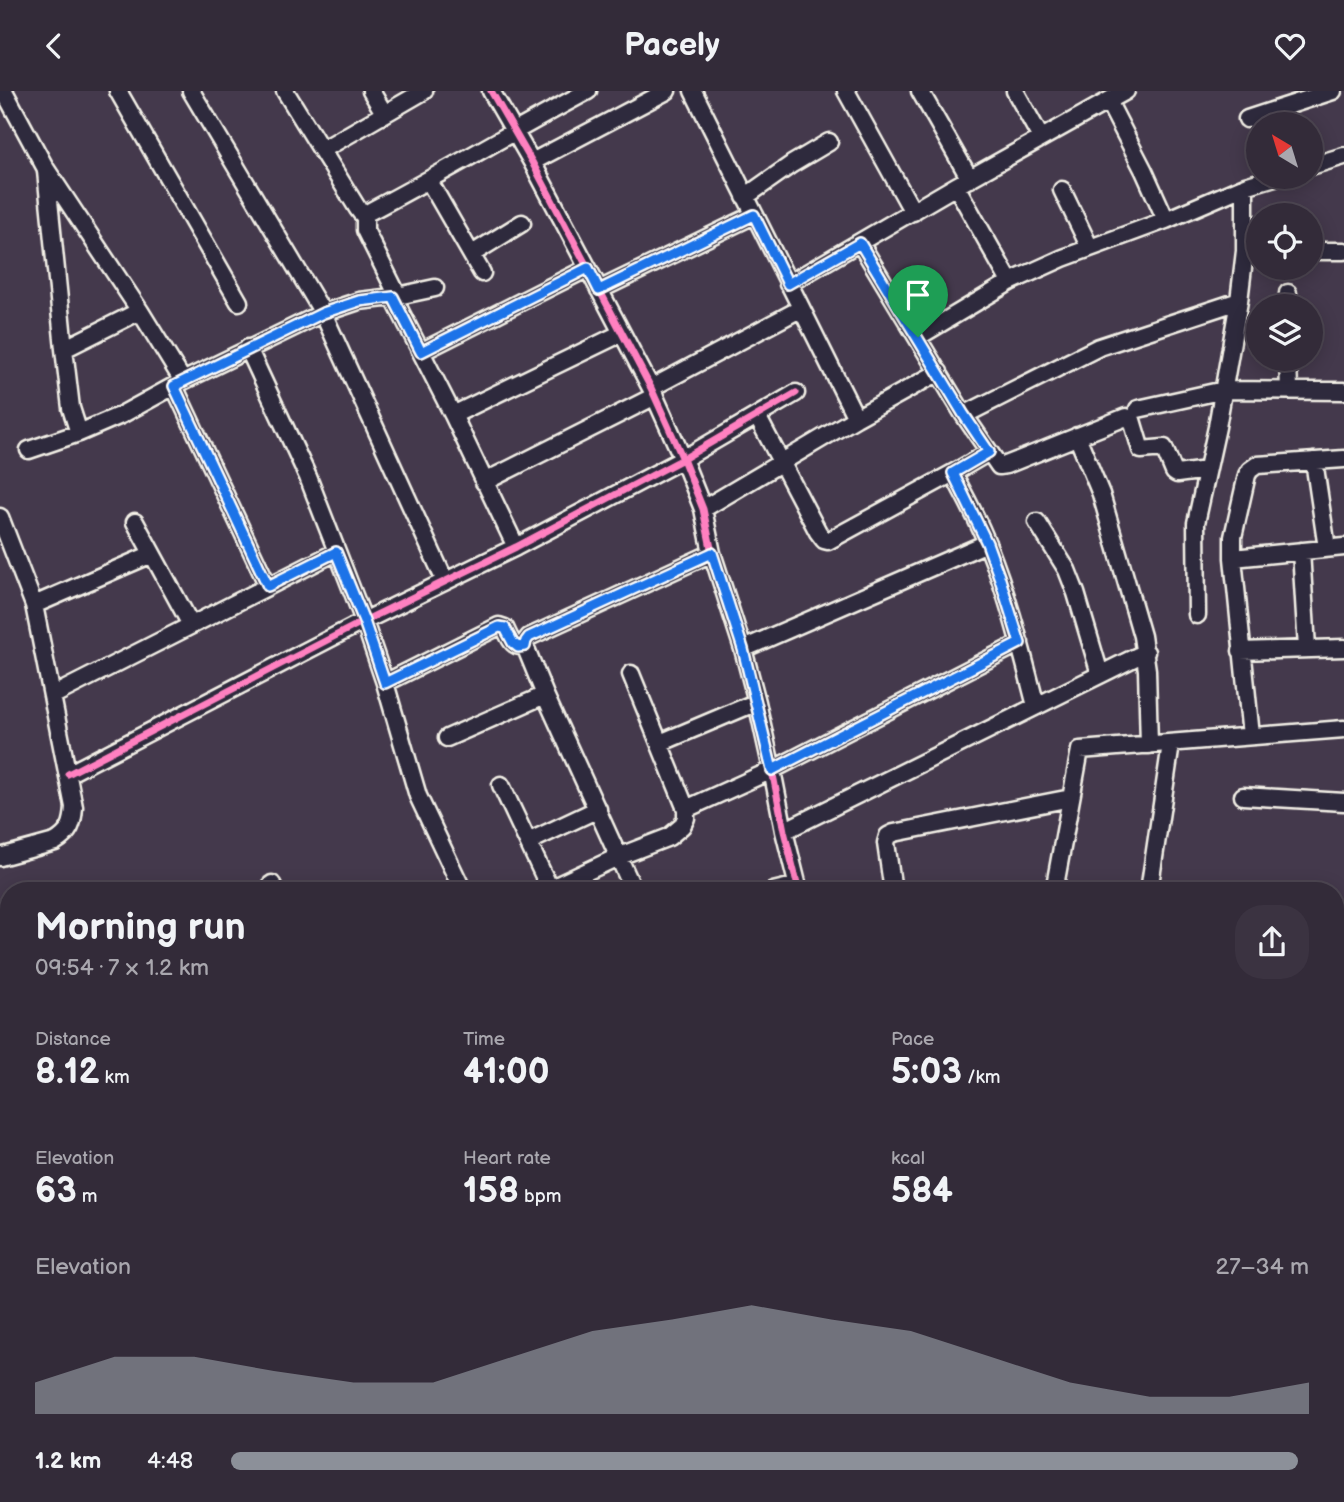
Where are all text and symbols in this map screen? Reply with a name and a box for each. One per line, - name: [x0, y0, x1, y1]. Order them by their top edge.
- text: Pacely: [624, 26, 720, 65]
- icon: back: [35, 27, 73, 65]
- icon: heart: [1271, 27, 1309, 65]
- north arrow: [1246, 112, 1323, 189]
- map controls: [1246, 112, 1323, 371]
- button: locate: [1246, 203, 1323, 280]
- pin: [888, 265, 948, 337]
- icon: arrive: [899, 276, 937, 314]
- button: layers: [1246, 294, 1323, 371]
- text: Morning run: [35, 905, 246, 950]
- button: share: [1235, 905, 1309, 979]
- text: 09:54 · 7 × 1.2 km: [35, 954, 209, 982]
- text: Distance: [35, 1028, 111, 1051]
- text: Time: [463, 1028, 505, 1051]
- text: Pace: [891, 1028, 934, 1051]
- text: 8.12: [35, 1051, 99, 1094]
- text: 41:00: [463, 1051, 550, 1094]
- text: 5:03: [891, 1051, 962, 1094]
- text: km: [99, 1066, 130, 1089]
- text: /km: [962, 1066, 1001, 1089]
- text: Elevation: [35, 1147, 114, 1170]
- text: Heart rate: [463, 1147, 551, 1170]
- text: kcal: [891, 1147, 925, 1170]
- text: 63: [35, 1170, 77, 1213]
- text: 158: [463, 1170, 519, 1213]
- text: 584: [891, 1170, 953, 1213]
- text: m: [77, 1185, 98, 1208]
- text: bpm: [519, 1185, 562, 1208]
- text: Elevation: [35, 1253, 131, 1281]
- text: 27–34 m: [1216, 1253, 1309, 1281]
- text: 1.2 km: [35, 1447, 101, 1475]
- text: 4:48: [147, 1447, 193, 1475]

